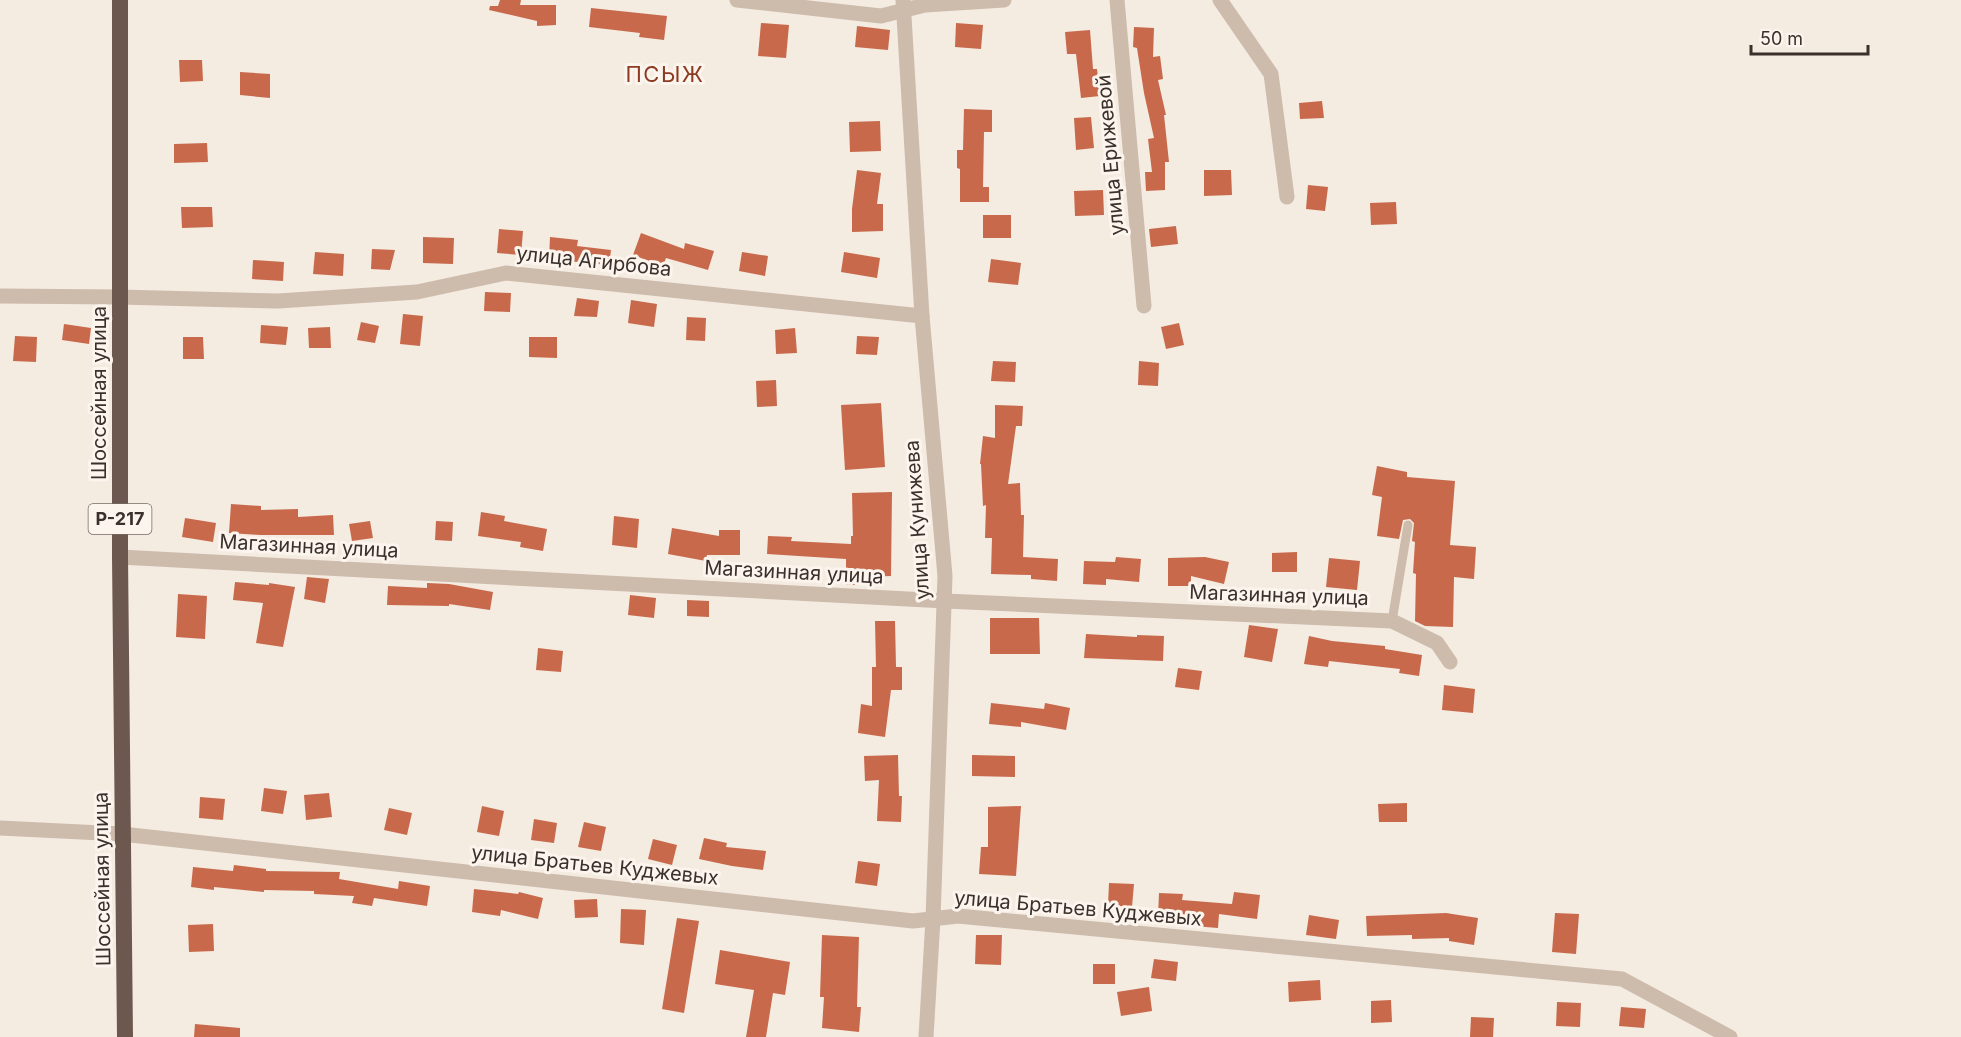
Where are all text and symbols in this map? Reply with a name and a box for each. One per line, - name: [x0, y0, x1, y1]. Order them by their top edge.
- scale bar: [1751, 18, 1868, 56]
- text: 50 m: [1760, 28, 1803, 49]
- district label: ПСЫЖ: [626, 61, 704, 87]
- street label: улица Ерижевой: [1091, 74, 1129, 236]
- street label: улица Агирбова: [515, 241, 673, 281]
- street label: Шоссейная улица: [87, 306, 111, 480]
- street label: улица Кунижева: [899, 439, 935, 601]
- road number: Р-217: [88, 504, 152, 534]
- street label: Магазинная улица: [219, 529, 399, 563]
- street label: Магазинная улица: [704, 555, 884, 589]
- street label: Магазинная улица: [1189, 580, 1369, 610]
- street label: Шоссейная улица: [88, 792, 116, 966]
- street label: улица Братьев Куджевых: [470, 840, 720, 890]
- street label: улица Братьев Куджевых: [953, 885, 1203, 931]

